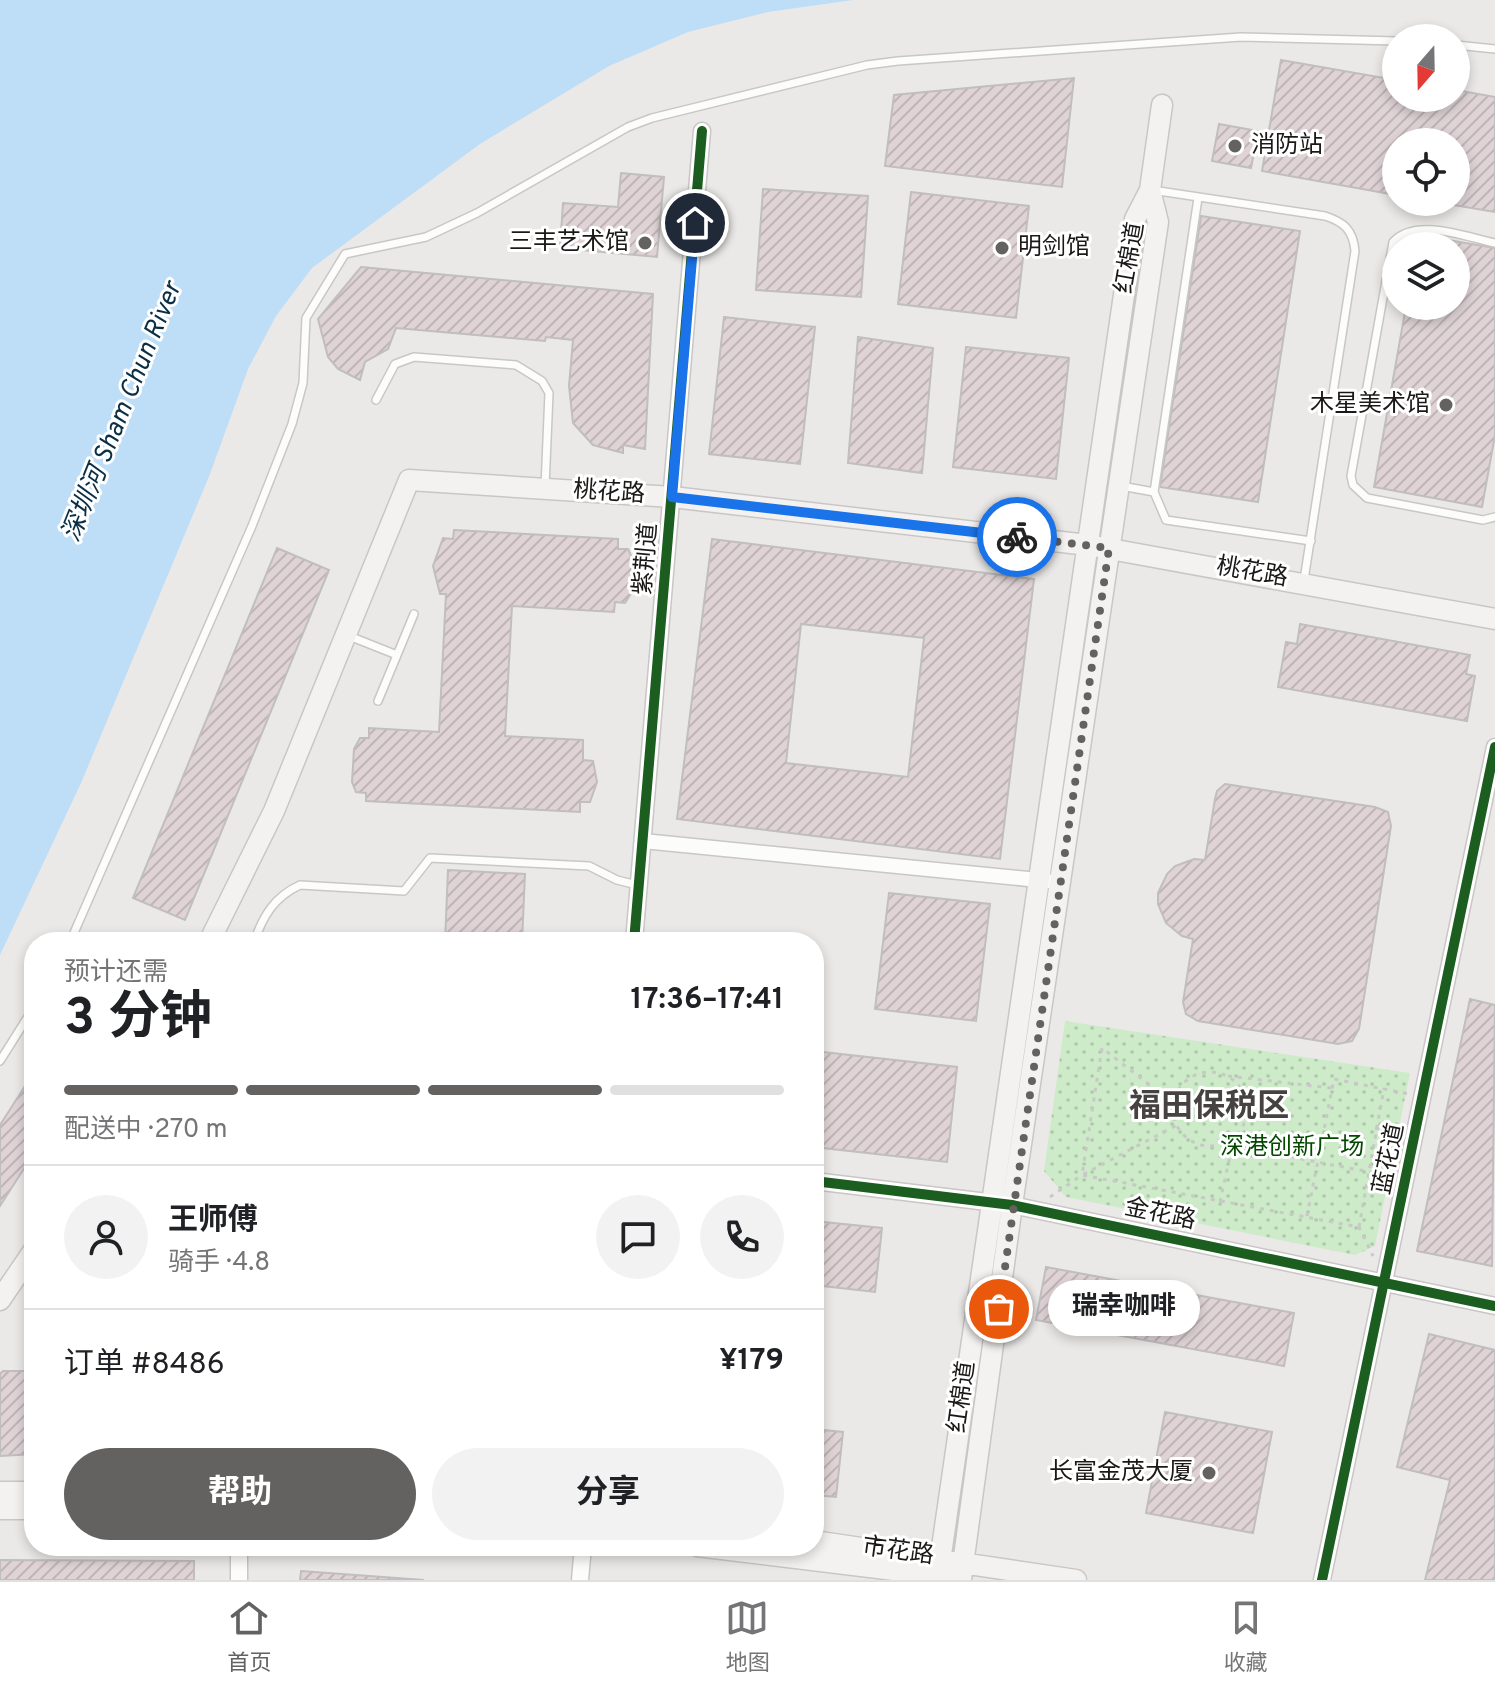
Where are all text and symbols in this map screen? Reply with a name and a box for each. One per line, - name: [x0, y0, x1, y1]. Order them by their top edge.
- north arrow: [1382, 24, 1470, 112]
- map controls: [1382, 24, 1470, 320]
- button: locate: [1382, 128, 1470, 216]
- place label: 消防站: [1251, 131, 1323, 161]
- marker: 消防站: [1226, 137, 1244, 155]
- pin: [661, 189, 729, 257]
- icon: home: [673, 201, 717, 245]
- street label: 红棉道: [1110, 220, 1152, 296]
- place label: 三丰艺术馆: [509, 228, 629, 258]
- button: layers: [1382, 232, 1470, 320]
- place label: 明剑馆: [1018, 233, 1090, 263]
- marker: 三丰艺术馆: [636, 234, 654, 252]
- marker: 明剑馆: [993, 239, 1011, 257]
- water label: 深圳河 Sham Chun River: [56, 275, 191, 547]
- place label: 木星美术馆: [1310, 390, 1430, 420]
- marker: 木星美术馆: [1437, 396, 1455, 414]
- street label: 桃花路: [572, 476, 646, 510]
- courier: [977, 497, 1057, 577]
- icon: bike: [995, 515, 1039, 559]
- street label: 紫荆道: [629, 522, 665, 596]
- street label: 桃花路: [1214, 552, 1290, 594]
- text: 预计还需: [64, 957, 168, 990]
- text: 17:36–17:41: [631, 982, 784, 1019]
- text: 3 分钟: [64, 987, 212, 1053]
- district label: 福田保税区: [1129, 1088, 1289, 1128]
- text: 配送中 · 270 m: [64, 1114, 228, 1147]
- street label: 蓝花道: [1368, 1121, 1412, 1197]
- park label: 深港创新广场: [1220, 1133, 1364, 1163]
- street label: 金花路: [1122, 1193, 1198, 1237]
- button: person: [64, 1195, 148, 1279]
- button: chat: [596, 1195, 680, 1279]
- button: phone: [700, 1195, 784, 1279]
- text: 王师傅: [168, 1203, 258, 1240]
- text: 骑手 · 4.8: [168, 1247, 270, 1280]
- pin: [965, 1275, 1033, 1343]
- callout: 瑞幸咖啡: [1047, 1281, 1199, 1337]
- icon: bag: [977, 1287, 1021, 1331]
- text: 瑞幸咖啡: [1072, 1291, 1176, 1324]
- text: ¥179: [719, 1343, 784, 1380]
- text: 订单 #8486: [64, 1347, 225, 1384]
- street label: 红棉道: [943, 1359, 983, 1435]
- button: 帮助: [64, 1448, 416, 1540]
- button: 分享: [432, 1448, 784, 1540]
- place label: 长富金茂大厦: [1049, 1458, 1193, 1488]
- marker: 长富金茂大厦: [1200, 1464, 1218, 1482]
- street label: 市花路: [860, 1532, 936, 1572]
- tab: 首页: [227, 1596, 271, 1678]
- tab: 地图: [725, 1596, 770, 1678]
- tab: 收藏: [1224, 1596, 1268, 1678]

